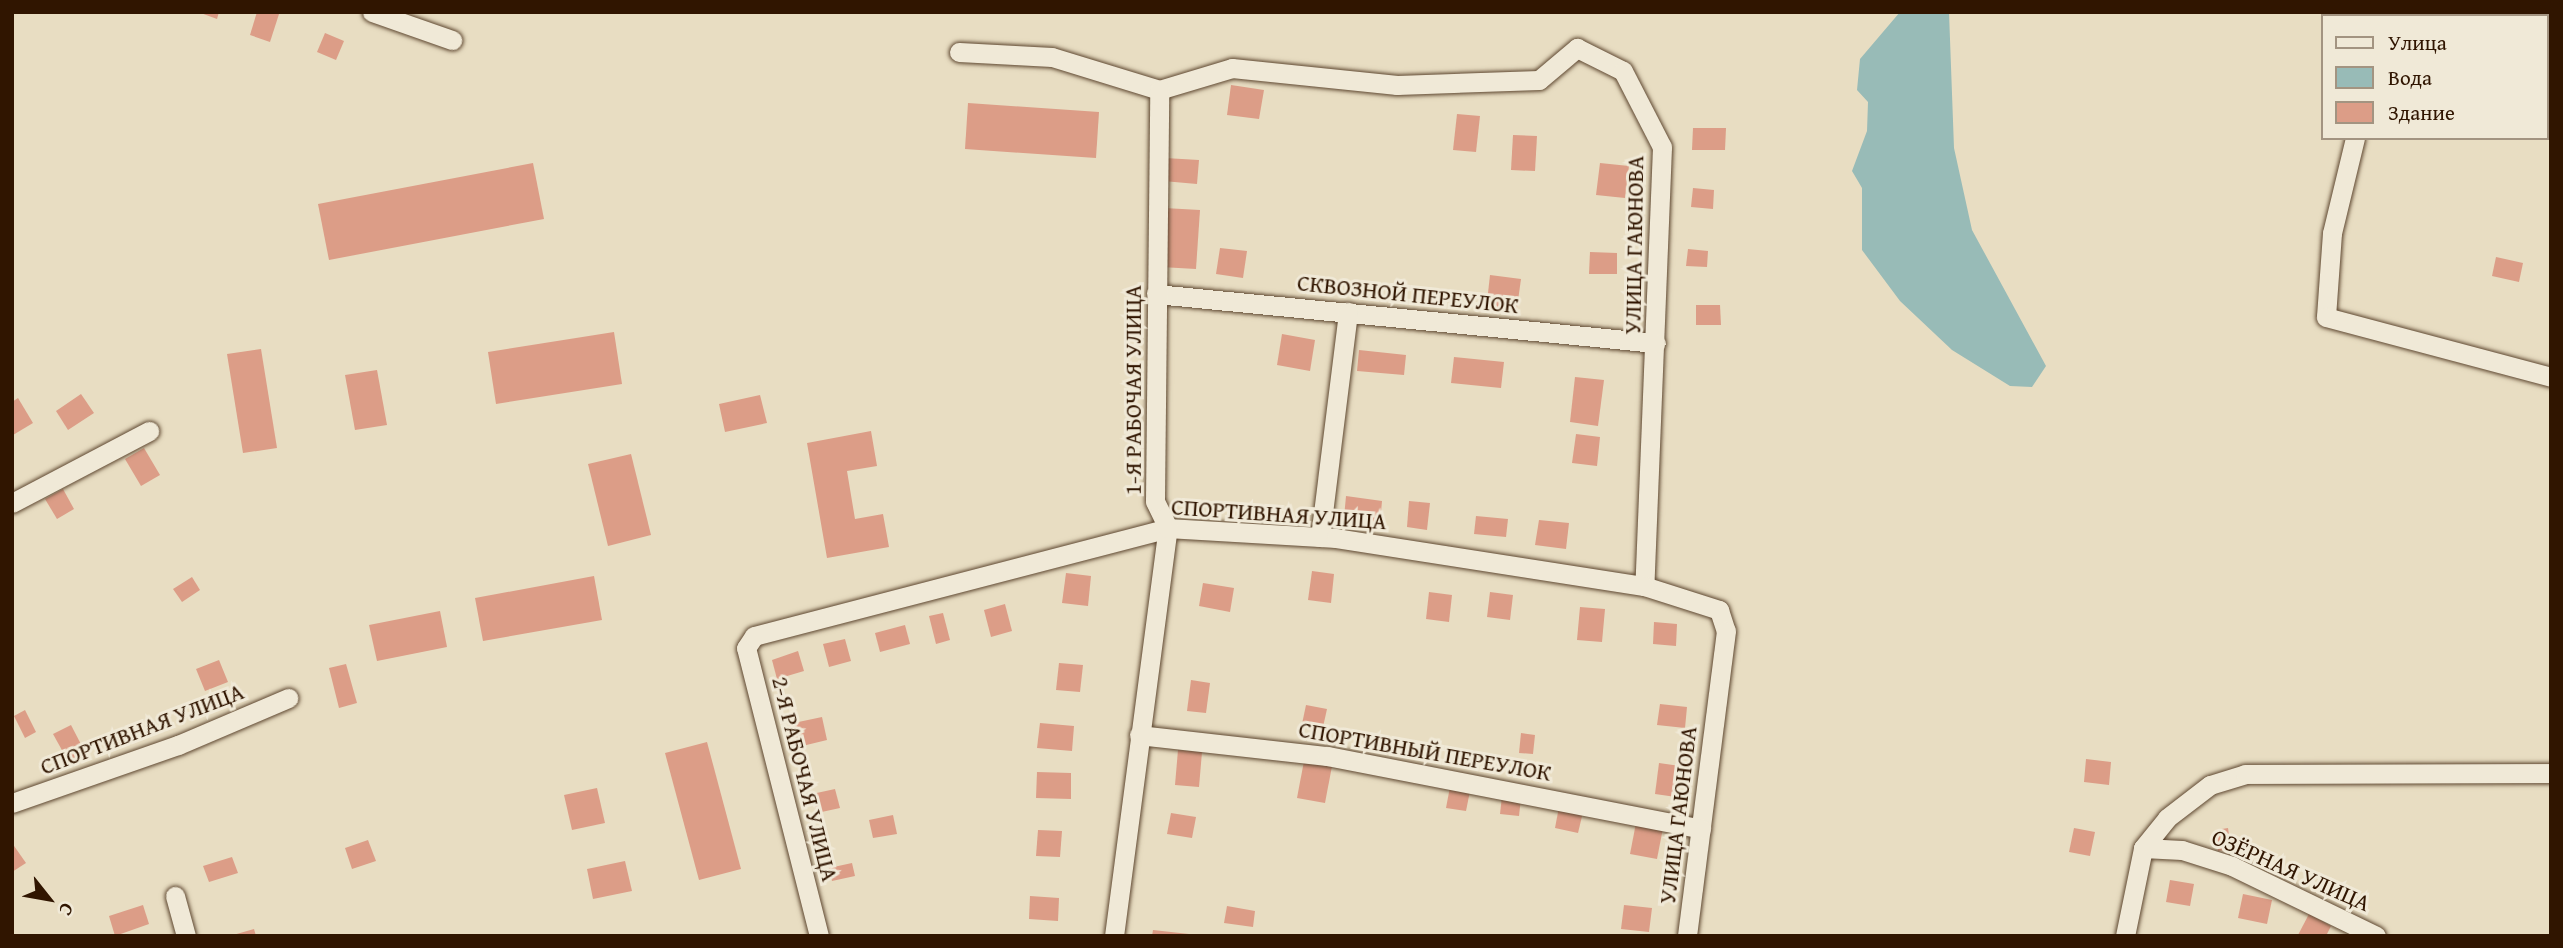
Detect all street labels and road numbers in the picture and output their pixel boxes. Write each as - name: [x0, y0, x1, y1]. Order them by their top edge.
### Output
- street label: УЛИЦА ГАЮНОВА: [1619, 155, 1649, 335]
- street label: СКВОЗНОЙ ПЕРЕУЛОК: [1296, 269, 1520, 319]
- street label: 1-Я РАБОЧАЯ УЛИЦА: [1119, 285, 1147, 495]
- street label: СПОРТИВНАЯ УЛИЦА: [1170, 493, 1388, 535]
- street label: 2-Я РАБОЧАЯ УЛИЦА: [766, 674, 844, 884]
- street label: СПОРТИВНАЯ УЛИЦА: [36, 677, 248, 781]
- street label: СПОРТИВНЫЙ ПЕРЕУЛОК: [1297, 715, 1553, 787]
- street label: УЛИЦА ГАЮНОВА: [1653, 725, 1703, 905]
- street label: ОЗЁРНАЯ УЛИЦА: [2207, 823, 2375, 917]

